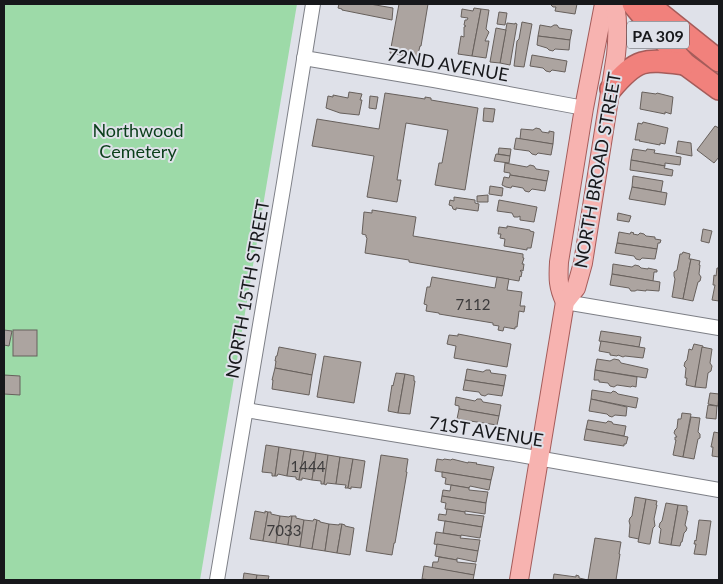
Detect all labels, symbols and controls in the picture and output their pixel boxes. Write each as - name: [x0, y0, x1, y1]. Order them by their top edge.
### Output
- road number: PA 309: [627, 22, 689, 48]
- street label: 72ND AVENUE: [385, 42, 511, 86]
- street label: NORTH BROAD STREET: [569, 70, 625, 270]
- park label: Northwood Cemetery: [92, 119, 184, 162]
- street label: NORTH 15TH STREET: [220, 198, 274, 380]
- house number: 7112: [456, 295, 490, 313]
- street label: 71ST AVENUE: [427, 411, 545, 451]
- house number: 1444: [291, 457, 326, 475]
- house number: 7033: [267, 521, 301, 539]

